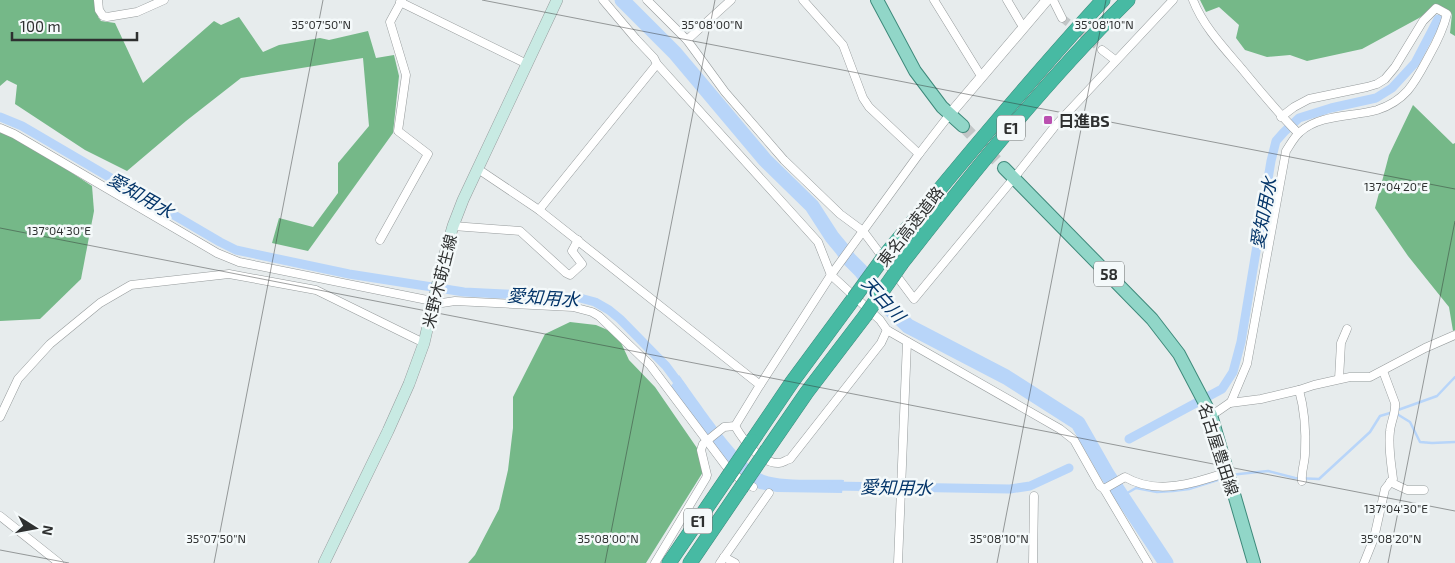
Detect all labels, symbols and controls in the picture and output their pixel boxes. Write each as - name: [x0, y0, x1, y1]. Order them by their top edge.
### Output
- scale bar: [12, 10, 138, 42]
- text: 100 m: [20, 17, 61, 35]
- text: 35°07'50"N: [291, 17, 351, 31]
- text: 35°08'00"N: [681, 17, 743, 31]
- text: 35°08'10"N: [1074, 17, 1134, 31]
- place label: 日進BS: [1058, 111, 1110, 130]
- marker: 日進BS: [1042, 114, 1054, 126]
- road number: E1: [997, 116, 1025, 140]
- water label: 愛知用水: [104, 167, 179, 224]
- water label: 愛知用水: [1245, 174, 1281, 250]
- text: 137°04'20"E: [1364, 179, 1428, 193]
- street label: 東名高速道路: [873, 182, 947, 270]
- text: 137°04'30"E: [27, 223, 91, 237]
- street label: 米野木莇生線: [418, 232, 460, 330]
- road number: 58: [1094, 262, 1124, 286]
- water label: 天白川: [858, 272, 912, 328]
- water label: 愛知用水: [506, 284, 582, 311]
- street label: 名古屋豊田線: [1195, 400, 1243, 498]
- water label: 愛知用水: [860, 475, 934, 499]
- text: 137°04'30"E: [1364, 501, 1428, 515]
- north arrow: [10, 503, 60, 553]
- road number: E1: [684, 508, 712, 534]
- text: N: [39, 524, 58, 537]
- text: 35°07'50"N: [186, 531, 246, 545]
- text: 35°08'00"N: [577, 531, 639, 545]
- text: 35°08'10"N: [969, 531, 1029, 545]
- text: 35°08'20"N: [1360, 531, 1422, 545]

